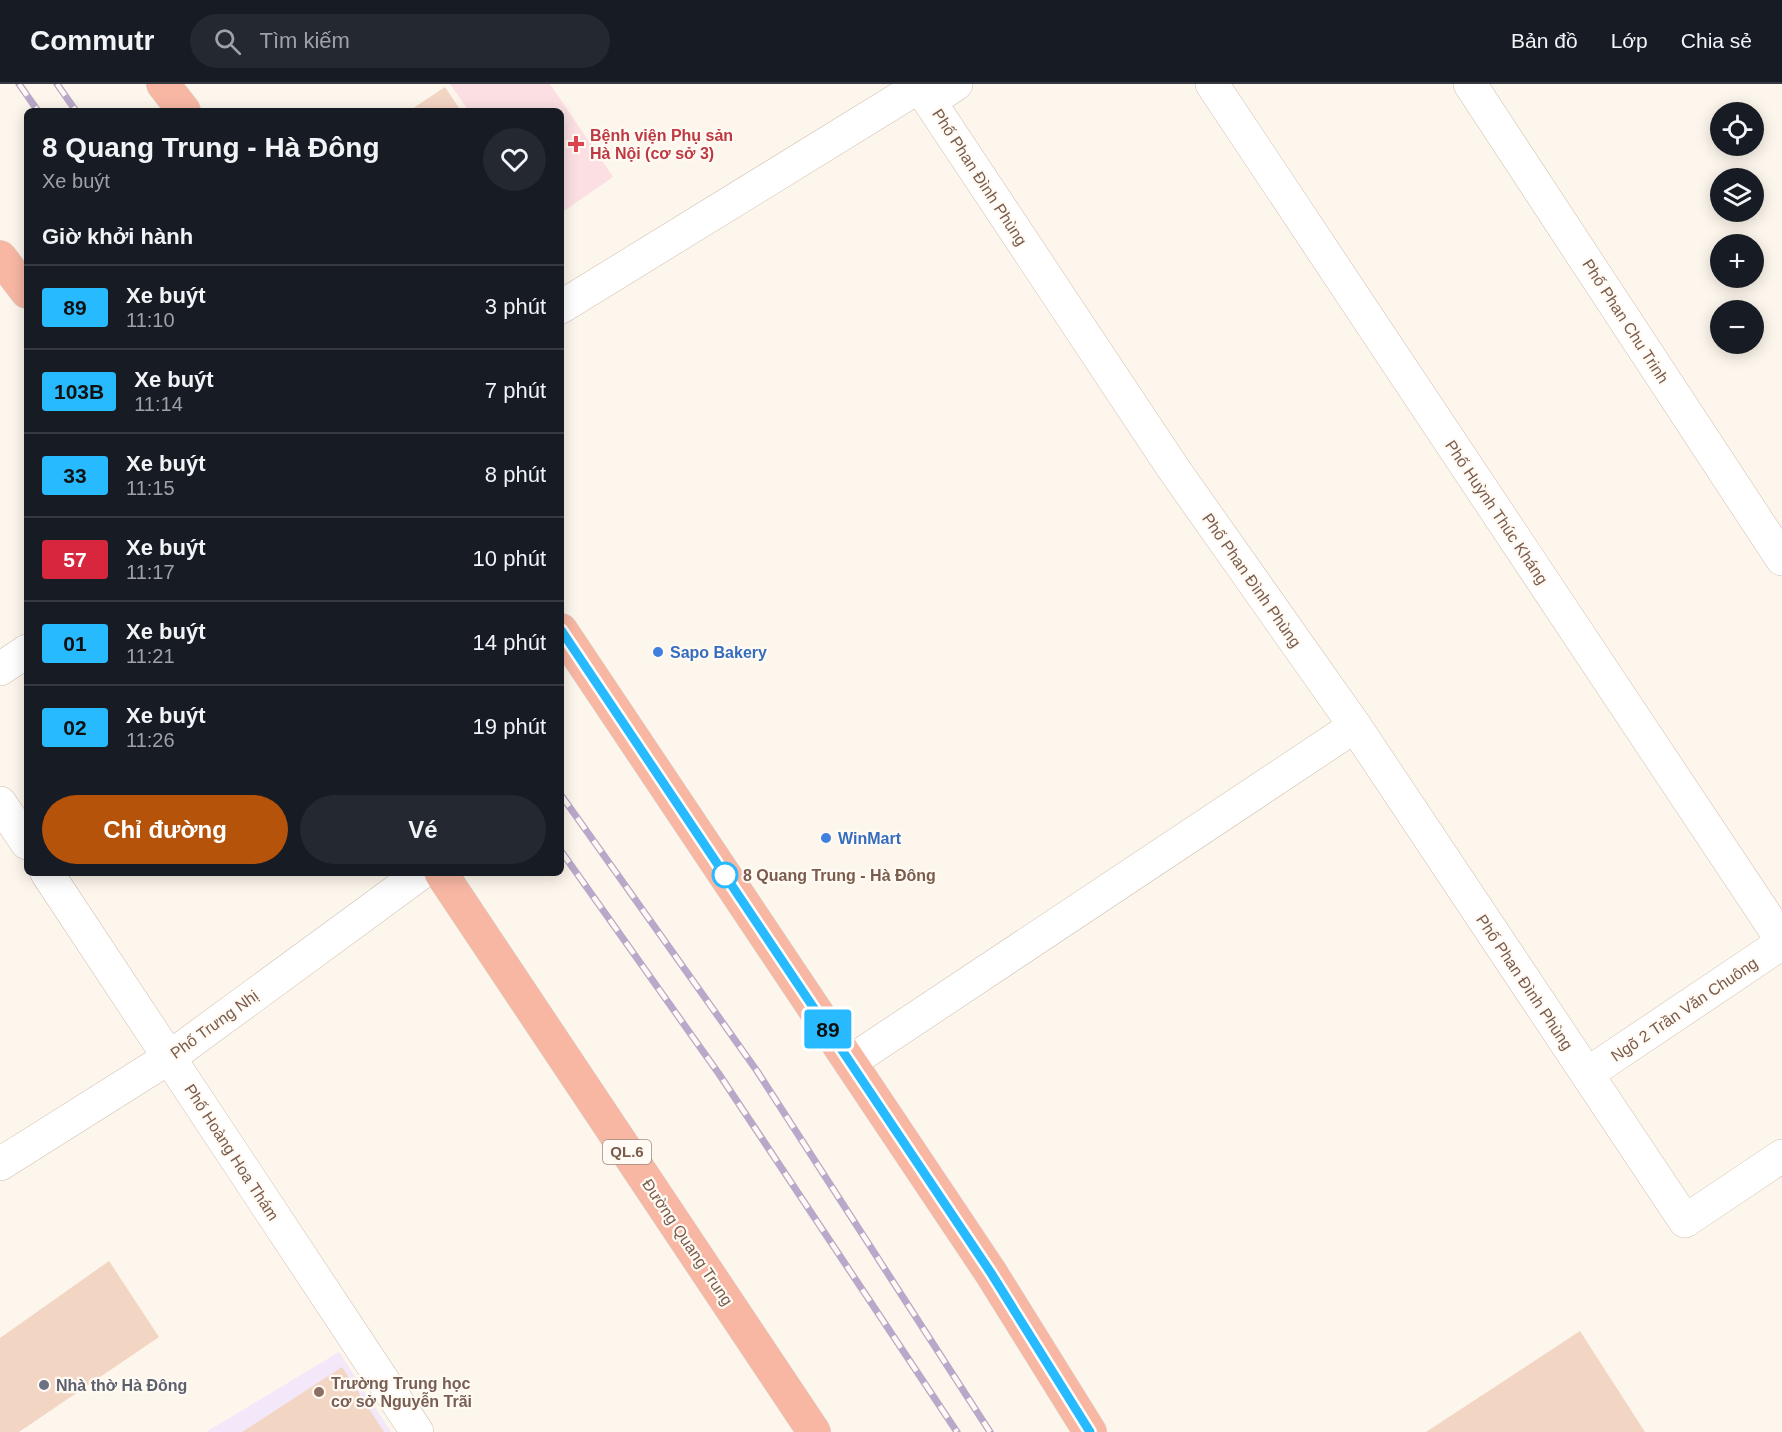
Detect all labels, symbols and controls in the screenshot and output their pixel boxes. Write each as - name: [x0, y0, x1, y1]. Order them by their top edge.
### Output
- search box: [190, 14, 610, 68]
- text: Commutr: [30, 25, 154, 56]
- icon: search: [211, 25, 244, 58]
- text: Tìm kiếm: [259, 28, 350, 53]
- text: Bản đồ: [1511, 29, 1578, 52]
- text: Lớp: [1611, 29, 1648, 52]
- text: Chia sẻ: [1681, 29, 1752, 52]
- map controls: [1710, 102, 1764, 354]
- button: locate: [1710, 102, 1764, 156]
- street label: Phố Phan Đình Phùng: [929, 106, 1030, 249]
- place label: Bệnh viện Phụ sản Hà Nội (cơ sở 3): [590, 127, 733, 162]
- button: heart: [483, 128, 546, 191]
- text: 8 Quang Trung - Hà Đông: [42, 132, 380, 163]
- marker: Bệnh viện Phụ sản Hà Nội (cơ sở 3): [567, 135, 585, 153]
- button: layers: [1710, 168, 1764, 222]
- text: Xe buýt: [42, 170, 110, 192]
- text: Giờ khởi hành: [42, 224, 193, 249]
- button: +: [1710, 234, 1764, 288]
- street label: Phố Phan Chu Trinh: [1579, 256, 1672, 386]
- text: Xe buýt: [126, 283, 205, 308]
- text: 3 phút: [485, 294, 546, 319]
- text: 89: [63, 296, 87, 319]
- button: −: [1710, 300, 1764, 354]
- text: 11:10: [126, 309, 175, 331]
- text: Xe buýt: [134, 367, 214, 392]
- text: 7 phút: [485, 378, 546, 403]
- text: 103B: [54, 380, 104, 403]
- text: 11:14: [134, 393, 183, 415]
- street label: Phố Huỳnh Thúc Kháng: [1442, 437, 1551, 587]
- text: Xe buýt: [126, 451, 205, 476]
- text: 8 phút: [485, 462, 546, 487]
- text: 33: [63, 464, 87, 487]
- text: 11:15: [126, 477, 175, 499]
- street label: Phố Phan Đình Phùng: [1199, 510, 1304, 650]
- text: Xe buýt: [126, 535, 205, 560]
- text: 10 phút: [473, 546, 546, 571]
- text: 57: [63, 548, 87, 571]
- text: 11:17: [126, 561, 175, 583]
- text: Xe buýt: [126, 619, 205, 644]
- text: 14 phút: [473, 630, 546, 655]
- text: 01: [63, 632, 87, 655]
- place label: Sapo Bakery: [670, 644, 767, 661]
- text: 11:21: [126, 645, 175, 667]
- marker: Sapo Bakery: [651, 645, 665, 659]
- text: Xe buýt: [126, 703, 205, 728]
- text: 19 phút: [473, 714, 546, 739]
- text: 02: [63, 716, 87, 739]
- text: 11:26: [126, 729, 175, 751]
- button: Chỉ đường: [42, 795, 288, 864]
- button: Vé: [300, 795, 546, 864]
- place label: WinMart: [838, 830, 902, 847]
- marker: WinMart: [819, 831, 833, 845]
- marker: 8 Quang Trung - Hà Đông: [712, 862, 738, 888]
- place label: 8 Quang Trung - Hà Đông: [743, 867, 936, 884]
- street label: Phố Phan Đình Phùng: [1473, 912, 1576, 1053]
- street label: Ngõ 2 Trần Văn Chuông: [1608, 954, 1761, 1065]
- street label: Phố Trưng Nhị: [167, 987, 261, 1062]
- line badge: 89: [801, 1010, 855, 1048]
- text: 89: [816, 1018, 840, 1041]
- street label: Phố Hoàng Hoa Thám: [181, 1081, 282, 1224]
- road number: QL.6: [603, 1140, 651, 1164]
- street label: Đường Quang Trung: [639, 1176, 736, 1309]
- place label: Trường Trung học cơ sở Nguyễn Trãi: [331, 1375, 472, 1410]
- place label: Nhà thờ Hà Đông: [56, 1377, 187, 1394]
- marker: Nhà thờ Hà Đông: [37, 1378, 51, 1392]
- marker: Trường Trung học cơ sở Nguyễn Trãi: [312, 1385, 326, 1399]

